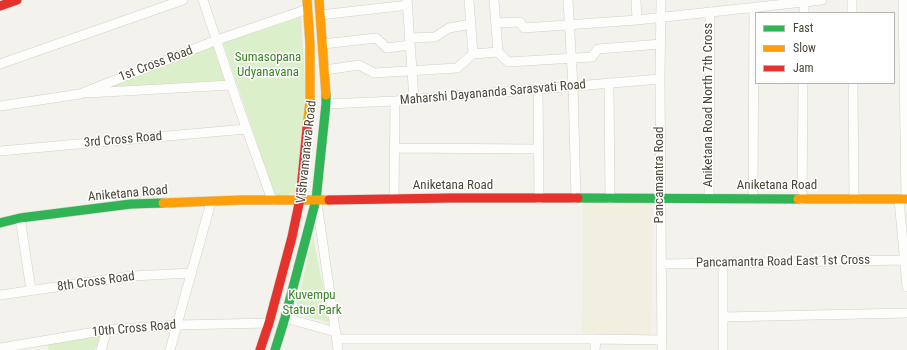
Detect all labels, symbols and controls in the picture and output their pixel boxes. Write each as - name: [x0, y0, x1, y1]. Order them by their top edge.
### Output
- legend: [755, 12, 895, 84]
- text: Fast: [793, 21, 813, 35]
- street label: Aniketana Road North 7th Cross: [701, 23, 717, 187]
- text: Slow: [793, 41, 816, 55]
- street label: 1st Cross Road: [117, 43, 195, 85]
- park label: Sumasopana Udyanavana: [235, 50, 301, 81]
- text: Jam: [793, 61, 814, 75]
- street label: Maharshi Dayananda Sarasvati Road: [399, 77, 587, 109]
- street label: Vishvamanava Road: [294, 100, 320, 204]
- street label: Pancamantra Road: [652, 126, 668, 224]
- street label: 3rd Cross Road: [83, 129, 163, 151]
- street label: Aniketana Road: [413, 178, 493, 194]
- street label: Aniketana Road: [737, 178, 817, 194]
- street label: Aniketana Road: [87, 183, 169, 205]
- street label: Pancamantra Road East 1st Cross: [696, 253, 870, 271]
- street label: 8th Cross Road: [56, 269, 136, 295]
- park label: Kuvempu Statue Park: [282, 288, 342, 319]
- street label: 10th Cross Road: [91, 318, 177, 340]

